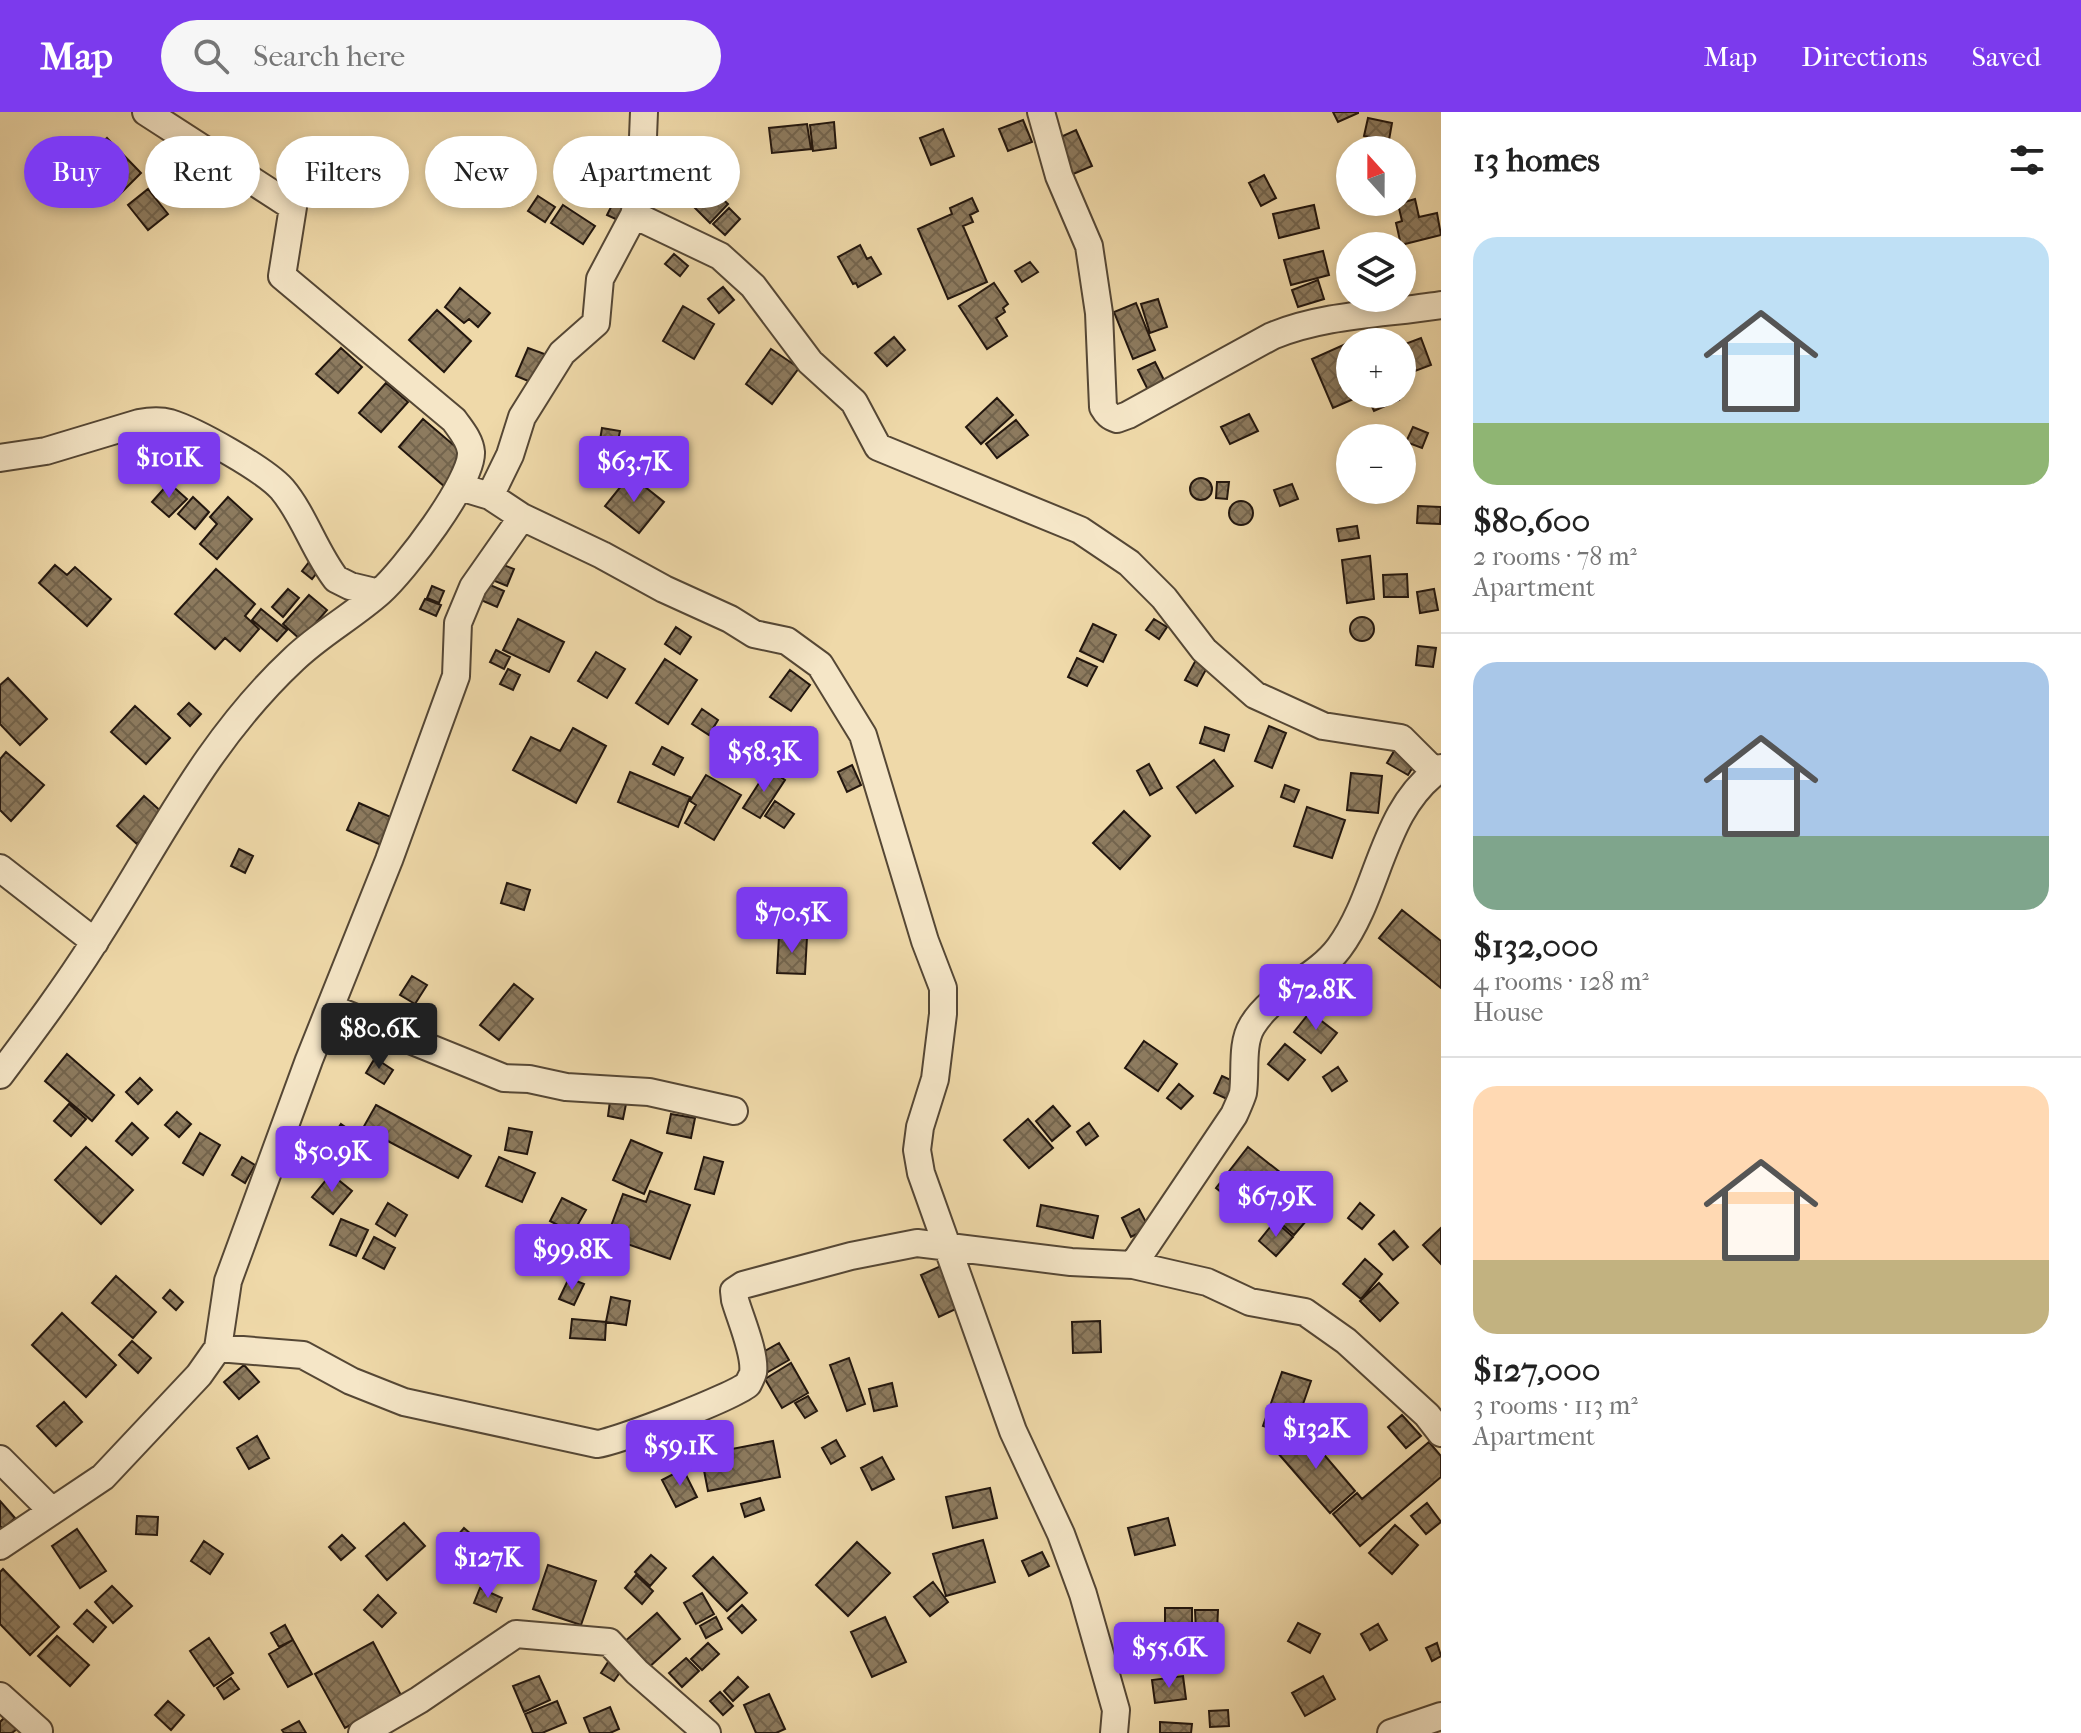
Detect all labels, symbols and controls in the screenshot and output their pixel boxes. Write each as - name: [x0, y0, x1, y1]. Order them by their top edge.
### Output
- search box: [161, 20, 721, 92]
- text: Map: [40, 34, 113, 79]
- icon: search: [189, 34, 233, 78]
- text: Search here: [253, 39, 405, 74]
- text: Map: [1704, 40, 1757, 73]
- text: Directions: [1801, 40, 1928, 73]
- text: Saved: [1972, 40, 2041, 73]
- chip: Buy: [24, 136, 129, 208]
- chip: Rent: [145, 136, 260, 208]
- chip: Filters: [276, 136, 409, 208]
- chip: New: [425, 136, 537, 208]
- chip: Apartment: [553, 136, 740, 208]
- north arrow: [1336, 136, 1416, 216]
- map controls: [1336, 136, 1416, 504]
- icon: filters: [2005, 138, 2049, 182]
- text: 13 homes: [1473, 140, 1600, 180]
- button: layers: [1336, 232, 1416, 312]
- icon: home: [1689, 289, 1833, 433]
- button: +: [1336, 328, 1416, 408]
- button: −: [1336, 424, 1416, 504]
- pin: $101K: [113, 432, 225, 500]
- pin: $63.7K: [569, 436, 699, 504]
- text: $101K: [136, 442, 202, 473]
- text: $63.7K: [597, 446, 671, 477]
- text: $80,600: [1473, 501, 1590, 541]
- text: 2 rooms · 78 m²: [1473, 541, 1637, 572]
- text: Apartment: [1473, 572, 1595, 603]
- icon: home: [1689, 714, 1833, 858]
- pin: $58.3K: [699, 726, 829, 794]
- text: $58.3K: [727, 736, 801, 767]
- pin: $70.5K: [727, 887, 857, 955]
- text: $70.5K: [754, 897, 830, 928]
- text: $132,000: [1473, 926, 1599, 966]
- pin: $72.8K: [1251, 964, 1381, 1032]
- text: 4 rooms · 128 m²: [1473, 966, 1649, 997]
- text: $72.8K: [1277, 974, 1355, 1005]
- text: House: [1473, 997, 1543, 1028]
- pin: $80.6K: [314, 1003, 444, 1071]
- text: $80.6K: [339, 1013, 419, 1044]
- pin: $50.9K: [267, 1126, 397, 1194]
- text: $50.9K: [294, 1136, 370, 1167]
- icon: home: [1689, 1138, 1833, 1282]
- pin: $67.9K: [1211, 1171, 1341, 1239]
- text: $67.9K: [1237, 1181, 1315, 1212]
- pin: $99.8K: [507, 1224, 637, 1292]
- text: $99.8K: [533, 1234, 611, 1265]
- text: $127,000: [1473, 1350, 1600, 1390]
- text: 3 rooms · 113 m²: [1473, 1390, 1638, 1421]
- pin: $132K: [1260, 1403, 1372, 1471]
- text: $132K: [1283, 1413, 1349, 1444]
- pin: $59.1K: [615, 1420, 745, 1488]
- text: Apartment: [1473, 1421, 1595, 1452]
- text: $59.1K: [644, 1430, 716, 1461]
- pin: $127K: [432, 1532, 544, 1600]
- text: $127K: [454, 1542, 522, 1573]
- pin: $55.6K: [1104, 1622, 1234, 1690]
- text: $55.6K: [1132, 1632, 1206, 1663]

